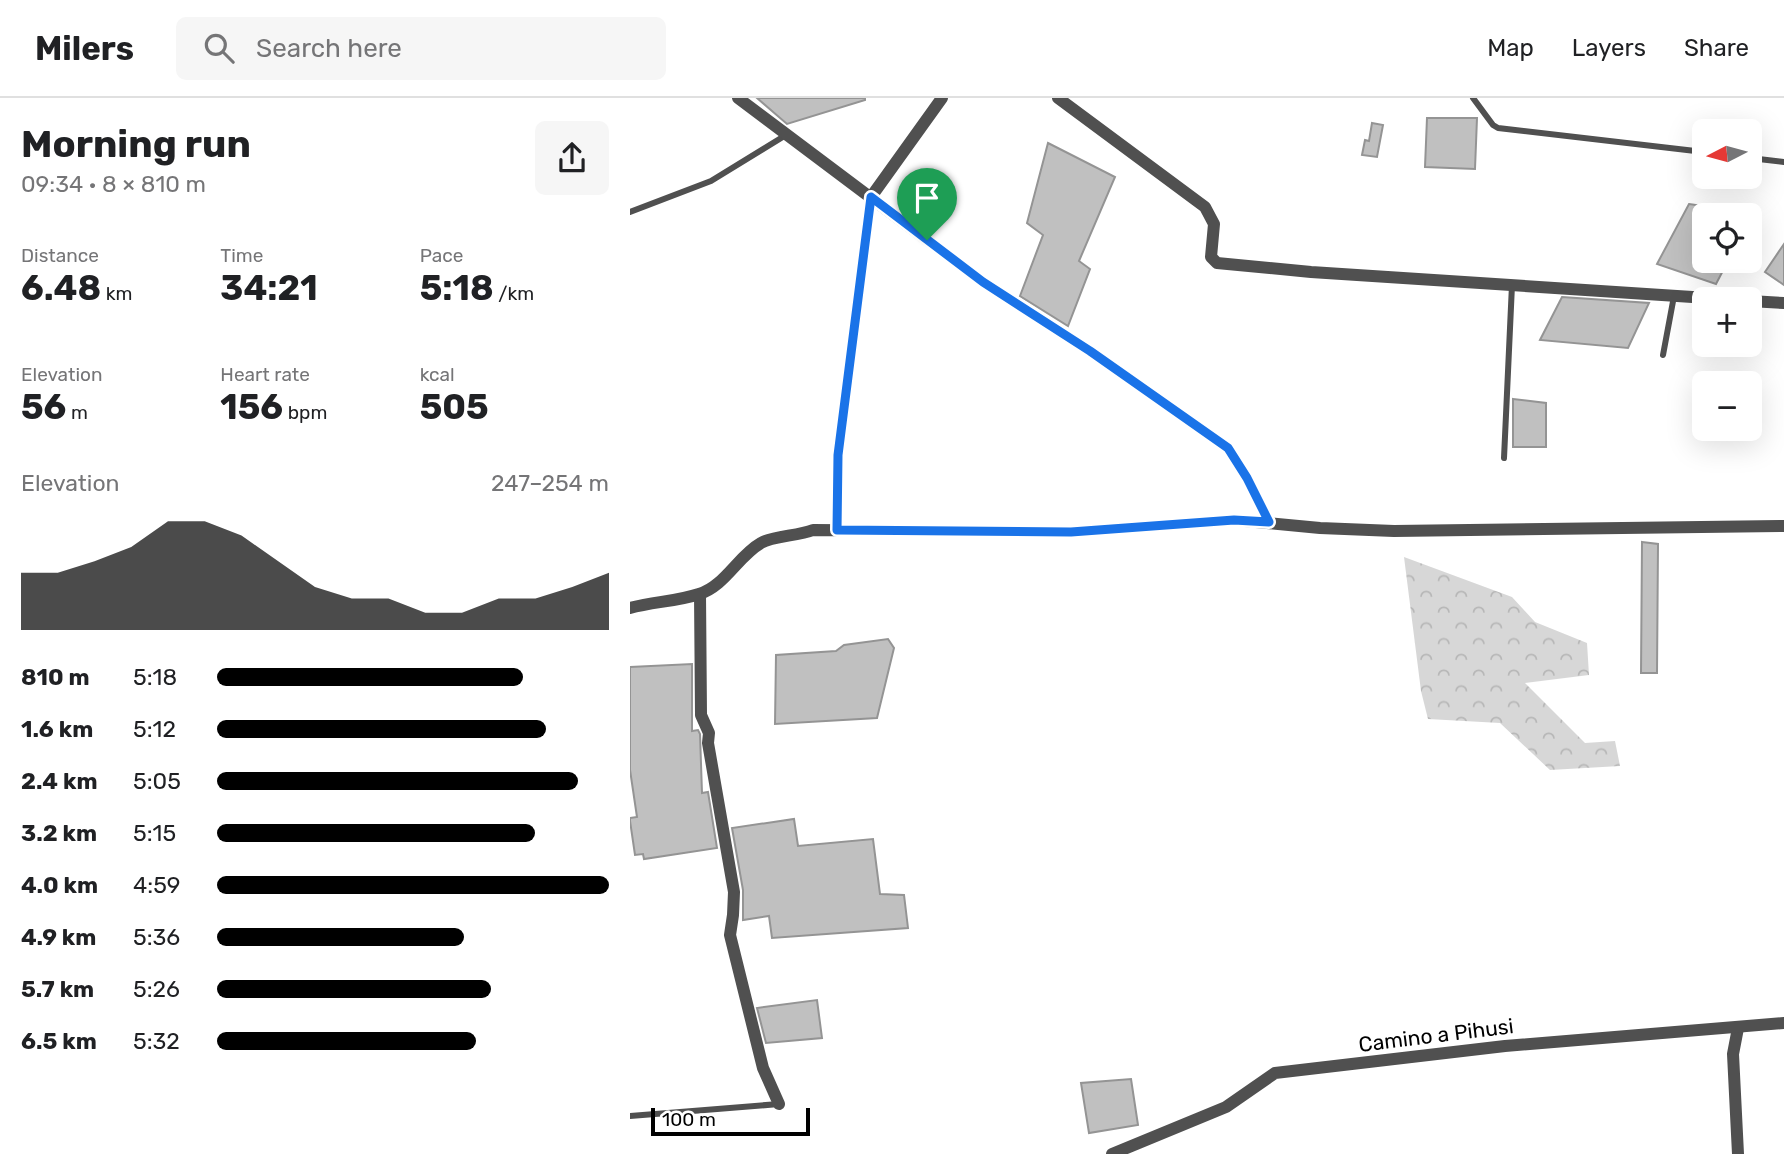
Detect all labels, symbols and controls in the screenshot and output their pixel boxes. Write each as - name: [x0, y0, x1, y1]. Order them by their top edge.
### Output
- search box: [176, 17, 666, 80]
- text: Milers: [35, 29, 134, 68]
- icon: search: [200, 29, 238, 67]
- text: Search here: [256, 33, 402, 64]
- text: Map: [1487, 34, 1534, 62]
- text: Layers: [1572, 34, 1646, 62]
- text: Share: [1684, 34, 1749, 62]
- north arrow: [1692, 119, 1762, 189]
- map controls: [1692, 119, 1762, 441]
- text: Morning run: [21, 121, 251, 167]
- button: share: [535, 121, 609, 195]
- pin: [897, 168, 957, 240]
- text: 09:34 · 8 × 810 m: [21, 170, 206, 198]
- icon: arrive: [908, 179, 946, 217]
- button: locate: [1692, 203, 1762, 273]
- text: Distance: [21, 244, 99, 267]
- text: Time: [220, 244, 263, 267]
- text: Pace: [420, 244, 463, 267]
- text: 6.48: [21, 267, 101, 309]
- text: 34:21: [220, 267, 318, 309]
- text: 5:18: [420, 267, 494, 309]
- text: km: [101, 282, 132, 305]
- text: /km: [494, 282, 534, 305]
- button: +: [1692, 287, 1762, 357]
- text: Elevation: [21, 363, 102, 386]
- text: Heart rate: [220, 363, 310, 386]
- text: kcal: [420, 363, 455, 386]
- button: −: [1692, 371, 1762, 441]
- text: 56: [21, 386, 66, 428]
- text: 156: [220, 386, 283, 428]
- text: 505: [420, 386, 489, 428]
- text: m: [66, 401, 88, 424]
- text: bpm: [283, 401, 327, 424]
- text: Elevation: [21, 469, 120, 497]
- text: 247–254 m: [491, 469, 609, 497]
- text: 810 m: [21, 663, 90, 691]
- text: 5:18: [133, 663, 177, 691]
- text: 1.6 km: [21, 715, 93, 743]
- text: 5:12: [133, 715, 176, 743]
- text: 2.4 km: [21, 767, 97, 795]
- text: 5:05: [133, 767, 181, 795]
- text: 3.2 km: [21, 819, 97, 847]
- text: 5:15: [133, 819, 176, 847]
- text: 4.0 km: [21, 871, 98, 899]
- text: 4:59: [133, 871, 180, 899]
- text: 4.9 km: [21, 923, 96, 951]
- text: 5:36: [133, 923, 180, 951]
- text: 5.7 km: [21, 975, 94, 1003]
- text: 5:26: [133, 975, 180, 1003]
- street label: Camino a Pihusi: [1357, 1013, 1515, 1057]
- text: 6.5 km: [21, 1027, 97, 1055]
- text: 5:32: [133, 1027, 180, 1055]
- scale bar: [651, 1105, 810, 1137]
- text: 100 m: [662, 1108, 716, 1131]

